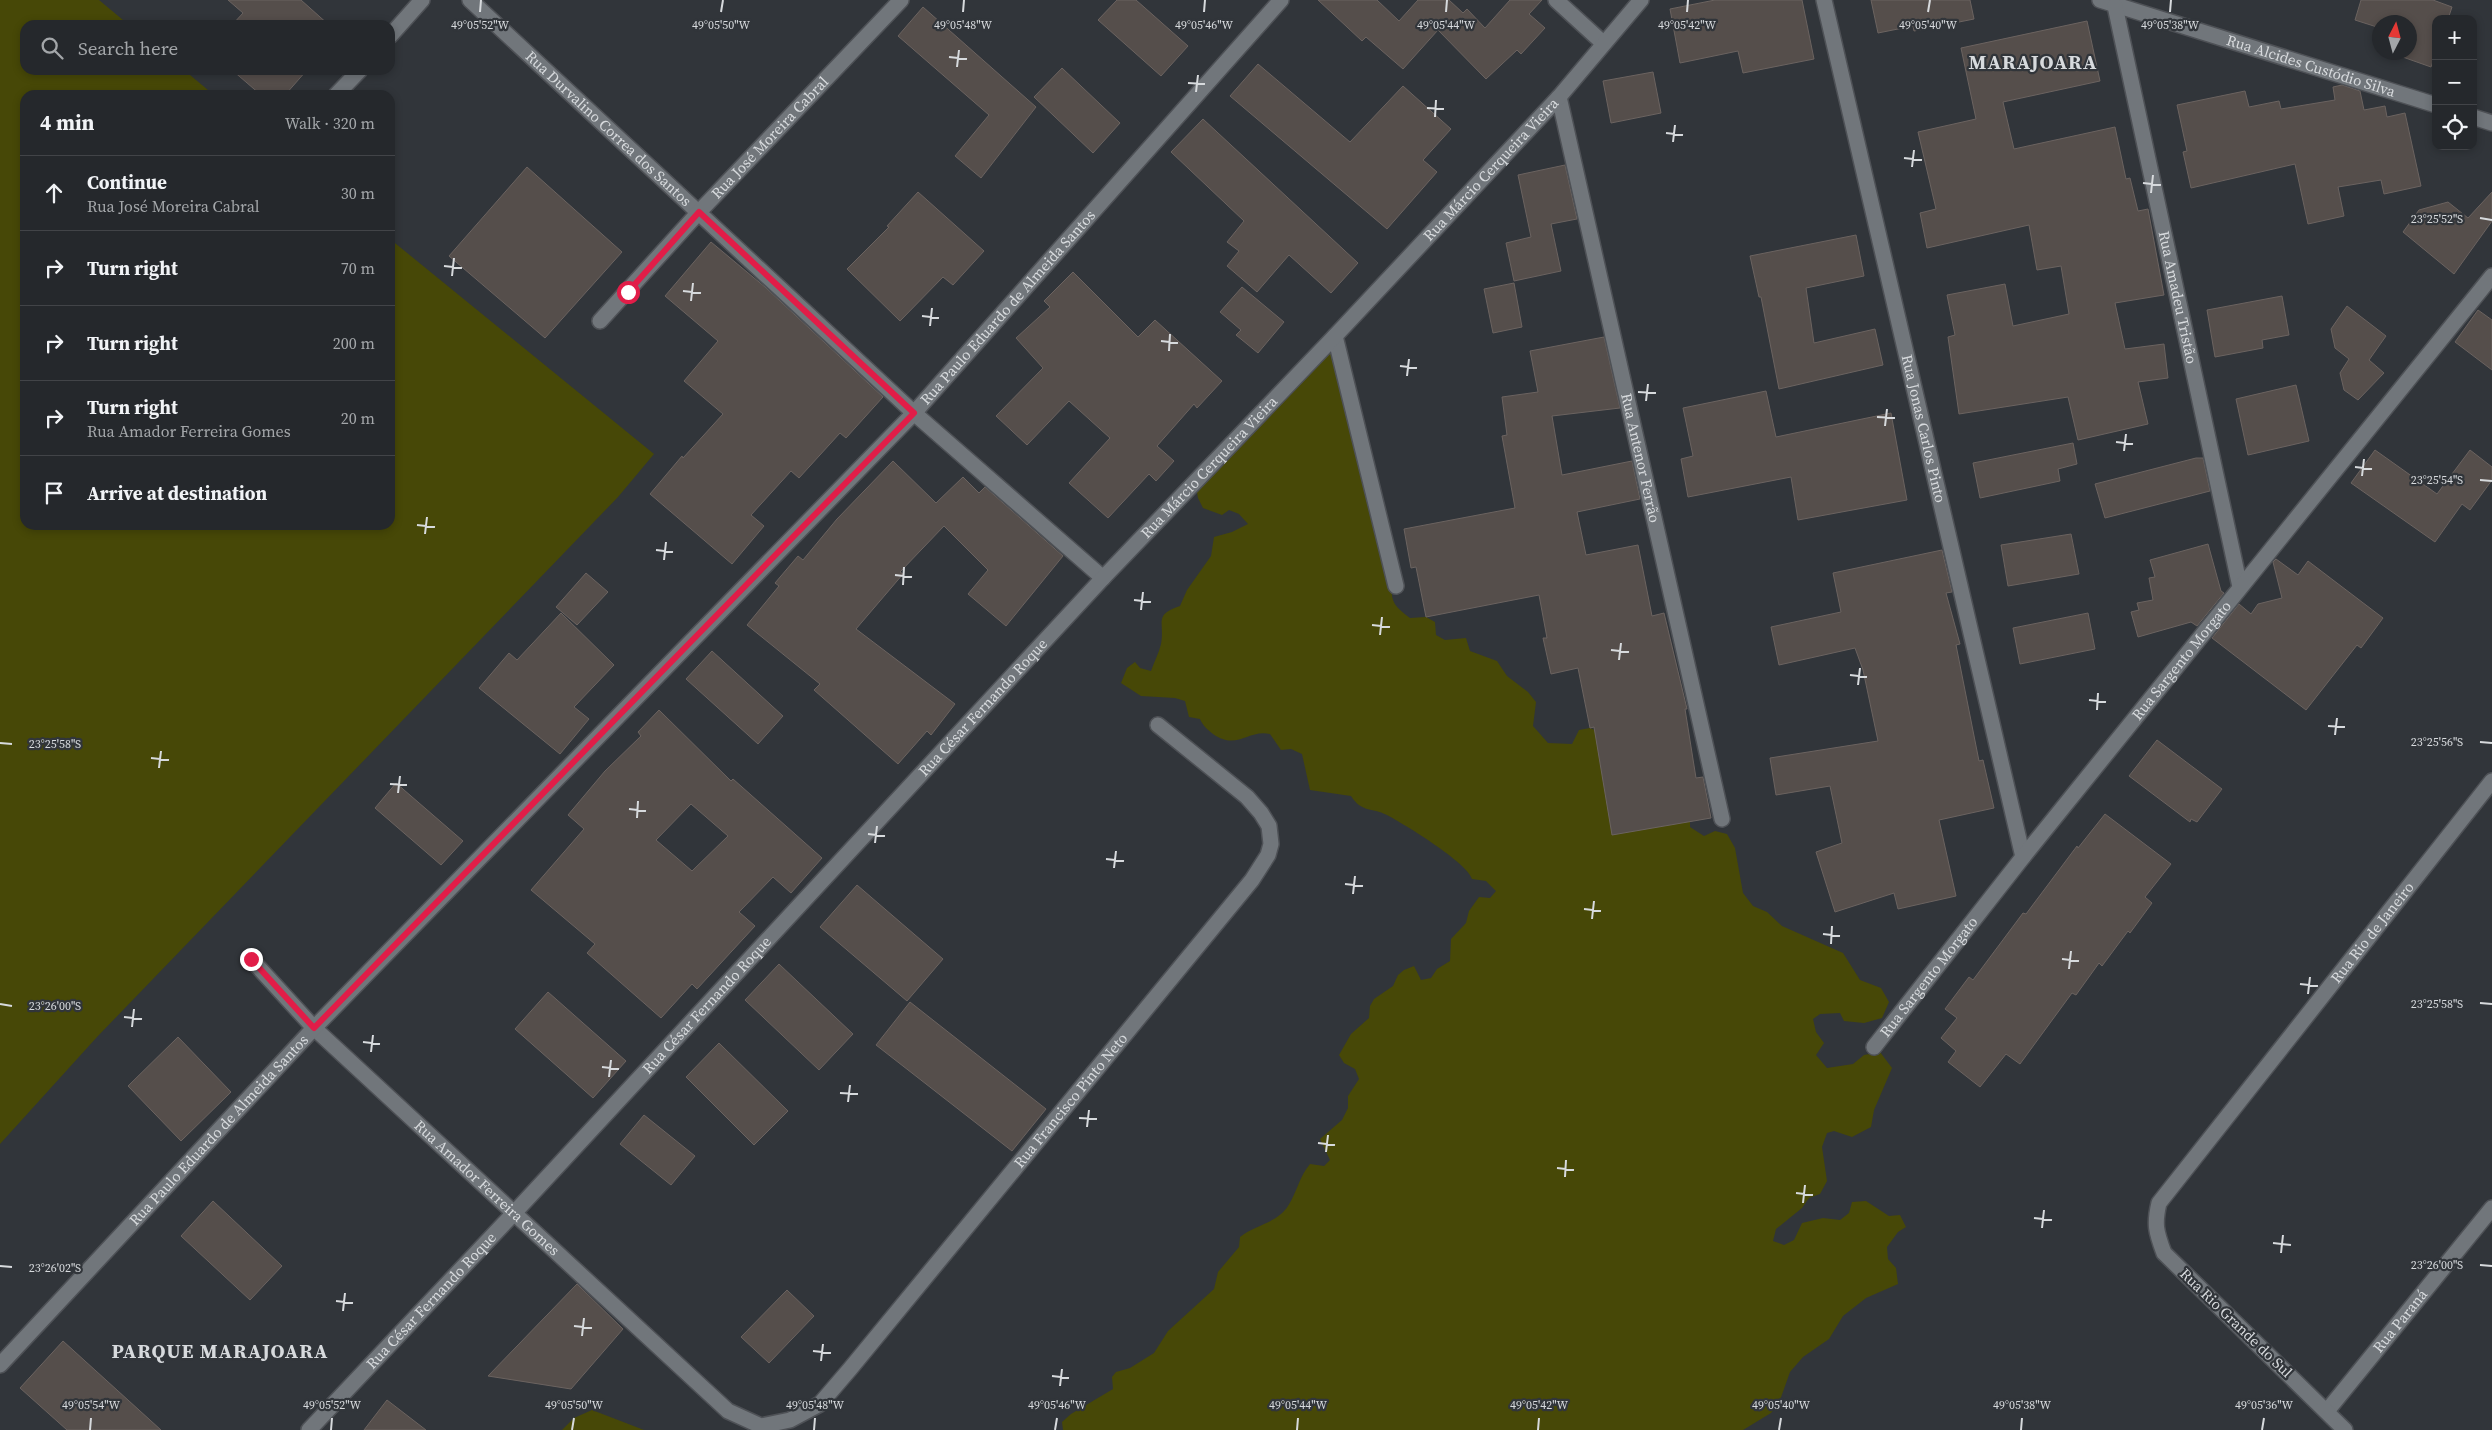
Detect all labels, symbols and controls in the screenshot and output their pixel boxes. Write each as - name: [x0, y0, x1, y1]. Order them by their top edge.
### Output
- north arrow: [2372, 15, 2417, 60]
- map controls: [2432, 15, 2477, 150]
- button: +: [2432, 15, 2477, 60]
- text: 49°05'52"W: [451, 17, 509, 33]
- text: 49°05'50"W: [692, 17, 750, 33]
- text: 49°05'48"W: [934, 17, 992, 33]
- text: 49°05'46"W: [1175, 17, 1233, 33]
- text: 49°05'44"W: [1417, 17, 1475, 33]
- text: 49°05'42"W: [1658, 17, 1716, 33]
- text: 49°05'40"W: [1899, 17, 1957, 33]
- text: 49°05'38"W: [2141, 17, 2199, 33]
- search box: [20, 20, 395, 75]
- street label: Rua Alcides Custódio Silva: [2224, 29, 2399, 102]
- icon: search: [38, 34, 66, 62]
- text: Search here: [78, 35, 178, 61]
- street label: Rua Durvalino Correa dos Santos: [521, 46, 696, 211]
- district label: MARAJOARA: [1969, 48, 2097, 76]
- button: −: [2432, 60, 2477, 105]
- street label: Rua José Moreira Cabral: [706, 71, 833, 203]
- street label: Rua Márcio Cerqueira Vieira: [1418, 93, 1563, 246]
- button: locate: [2432, 105, 2477, 150]
- text: 4 min: [40, 108, 95, 137]
- text: Walk · 320 m: [285, 112, 375, 134]
- text: Continue: [87, 169, 167, 195]
- icon: ahead: [40, 179, 68, 207]
- text: 30 m: [341, 182, 375, 204]
- text: Rua José Moreira Cabral: [87, 195, 260, 217]
- street label: Rua Paulo Eduardo de Almeida Santos: [915, 205, 1100, 409]
- text: 23°25'52"S: [2411, 211, 2463, 227]
- street label: Rua Amadeu Tristão: [2154, 229, 2203, 366]
- icon: right: [40, 254, 68, 282]
- text: Turn right: [87, 255, 178, 281]
- text: 70 m: [341, 257, 375, 279]
- route start: [617, 281, 640, 304]
- icon: right: [40, 329, 68, 357]
- text: Turn right: [87, 330, 178, 356]
- text: 200 m: [333, 332, 375, 354]
- street label: Rua Jonas Carlos Pinto: [1897, 352, 1951, 505]
- street label: Rua Márcio Cerqueira Vieira: [1136, 391, 1282, 543]
- street label: Rua Antenor Ferrão: [1616, 391, 1666, 525]
- text: Turn right: [87, 394, 178, 420]
- icon: right: [40, 404, 68, 432]
- text: 20 m: [341, 407, 375, 429]
- text: Rua Amador Ferreira Gomes: [87, 420, 291, 442]
- text: 23°25'54"S: [2411, 472, 2463, 488]
- icon: arrive: [40, 479, 68, 507]
- text: Arrive at destination: [87, 480, 267, 506]
- street label: Rua Sargento Morgato: [2127, 596, 2236, 724]
- street label: Rua César Fernando Roque: [913, 633, 1052, 781]
- text: 23°25'56"S: [2411, 734, 2463, 750]
- text: 23°25'58"S: [29, 736, 81, 752]
- street label: Rua Rio de Janeiro: [2325, 877, 2419, 987]
- street label: Rua Sargento Morgato: [1875, 912, 1982, 1041]
- street label: Rua César Fernando Roque: [637, 931, 776, 1078]
- route end: [240, 948, 263, 971]
- text: 23°25'58"S: [2411, 996, 2463, 1012]
- text: 23°26'00"S: [29, 998, 81, 1014]
- street label: Rua Francisco Pinto Neto: [1009, 1028, 1132, 1172]
- street label: Rua Paulo Eduardo de Almeida Santos: [124, 1030, 313, 1230]
- street label: Rua Amador Ferreira Gomes: [410, 1115, 565, 1260]
- street label: Rua César Fernando Roque: [361, 1227, 501, 1373]
- text: 23°26'00"S: [2411, 1257, 2463, 1273]
- text: 23°26'02"S: [29, 1260, 81, 1276]
- street label: Rua Rio Grande do Sul: [2175, 1263, 2298, 1382]
- street label: Rua Paraná: [2368, 1284, 2432, 1357]
- district label: PARQUE MARAJOARA: [111, 1337, 329, 1365]
- text: 49°05'54"W: [62, 1397, 120, 1413]
- text: 49°05'52"W: [303, 1397, 361, 1413]
- text: 49°05'50"W: [545, 1397, 603, 1413]
- text: 49°05'48"W: [786, 1397, 844, 1413]
- text: 49°05'46"W: [1028, 1397, 1086, 1413]
- text: 49°05'44"W: [1269, 1397, 1327, 1413]
- text: 49°05'42"W: [1510, 1397, 1568, 1413]
- text: 49°05'40"W: [1752, 1397, 1810, 1413]
- text: 49°05'38"W: [1993, 1397, 2051, 1413]
- text: 49°05'36"W: [2235, 1397, 2293, 1413]

